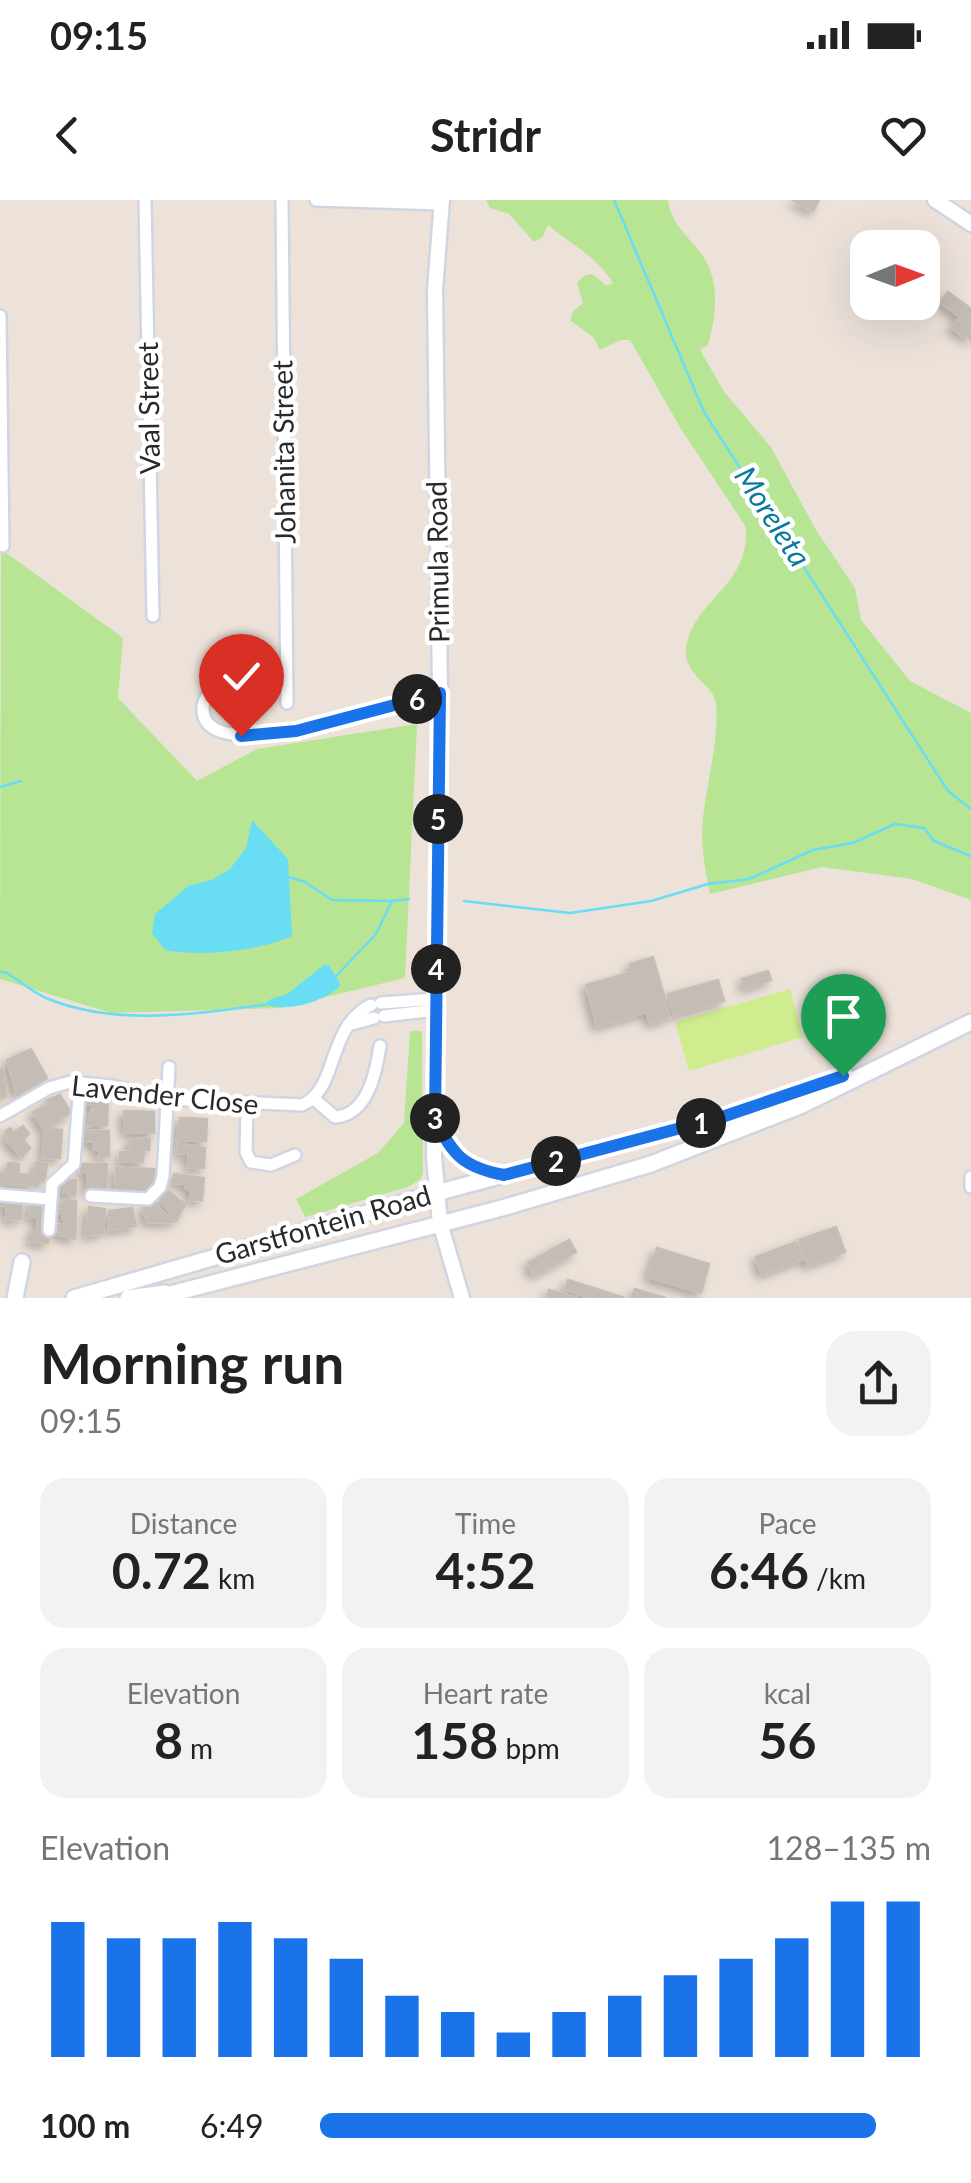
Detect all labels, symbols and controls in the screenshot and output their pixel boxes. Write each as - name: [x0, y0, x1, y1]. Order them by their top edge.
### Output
- text: 09:15: [50, 12, 148, 58]
- icon: back: [40, 108, 95, 163]
- text: Stridr: [430, 108, 541, 162]
- icon: heart: [876, 108, 931, 163]
- north arrow: [850, 230, 940, 320]
- map controls: [850, 230, 940, 320]
- street label: Vaal Street: [130, 342, 166, 474]
- street label: Johanita Street: [264, 360, 302, 544]
- water label: Moreleta: [728, 459, 819, 573]
- street label: Primula Road: [419, 481, 455, 643]
- pin: [199, 634, 284, 737]
- icon: check: [214, 649, 269, 704]
- pin: 6: [392, 674, 442, 724]
- text: 6: [409, 682, 425, 716]
- pin: 5: [413, 794, 463, 844]
- text: 5: [430, 802, 446, 836]
- pin: 4: [411, 944, 461, 994]
- text: 4: [428, 952, 444, 986]
- pin: [801, 974, 886, 1077]
- icon: arrive: [816, 989, 871, 1044]
- street label: Lavender Close: [70, 1067, 260, 1121]
- pin: 3: [410, 1093, 460, 1143]
- pin: 1: [676, 1098, 726, 1148]
- text: 3: [427, 1101, 443, 1135]
- text: 1: [693, 1106, 709, 1140]
- pin: 2: [531, 1136, 581, 1186]
- text: 2: [548, 1144, 564, 1178]
- street label: Garstfontein Road: [211, 1177, 435, 1271]
- text: Morning run: [40, 1330, 344, 1396]
- button: share: [826, 1331, 931, 1436]
- text: 09:15: [40, 1401, 122, 1440]
- text: Distance: [130, 1506, 237, 1540]
- text: Time: [455, 1506, 516, 1540]
- text: Pace: [758, 1506, 817, 1540]
- text: 0.72: [112, 1540, 211, 1600]
- text: 4:52: [436, 1540, 535, 1600]
- text: 6:46: [709, 1540, 809, 1600]
- text: km: [211, 1561, 255, 1595]
- text: /km: [809, 1561, 866, 1595]
- text: Elevation: [127, 1676, 240, 1710]
- text: Heart rate: [423, 1676, 548, 1710]
- text: kcal: [764, 1676, 811, 1710]
- text: 8: [154, 1710, 183, 1770]
- text: 158: [411, 1710, 498, 1770]
- text: 56: [758, 1710, 817, 1770]
- text: m: [183, 1731, 213, 1765]
- text: bpm: [498, 1731, 560, 1765]
- text: Elevation: [40, 1828, 170, 1867]
- text: 128–135 m: [767, 1828, 931, 1867]
- text: 100 m: [40, 2106, 130, 2145]
- text: 6:49: [200, 2106, 264, 2145]

